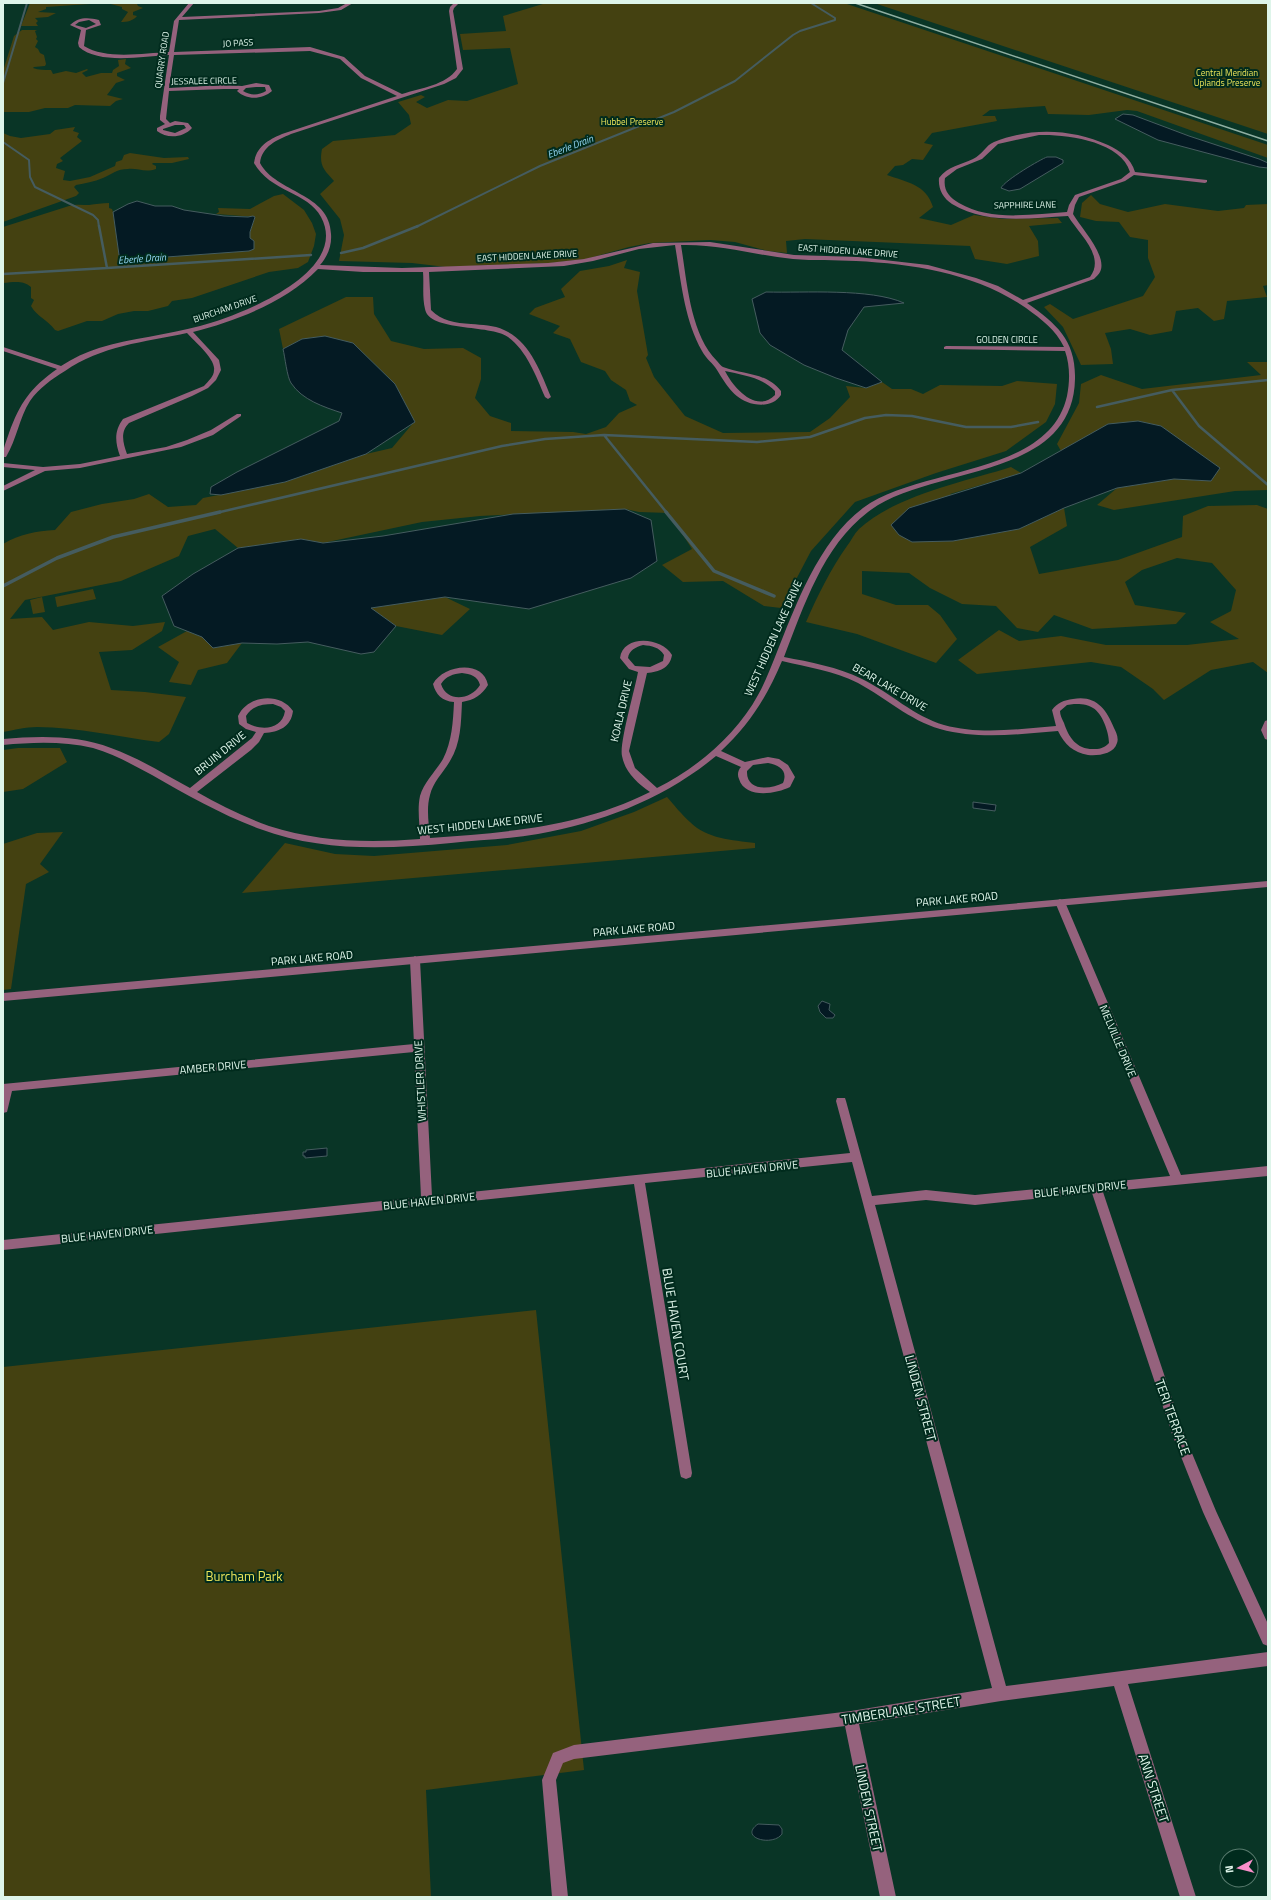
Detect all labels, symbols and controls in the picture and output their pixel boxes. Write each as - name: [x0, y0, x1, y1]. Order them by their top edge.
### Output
- street label: QUARRY ROAD: [151, 30, 172, 89]
- street label: JO PASS: [222, 35, 254, 50]
- park label: Central Meridian Uplands Preserve: [1194, 66, 1261, 89]
- street label: JESSALEE CIRCLE: [171, 73, 237, 88]
- park label: Hubbel Preserve: [601, 115, 664, 128]
- water label: Eberle Drain: [545, 131, 596, 162]
- street label: SAPPHIRE LANE: [994, 197, 1056, 212]
- street label: EAST HIDDEN LAKE DRIVE: [798, 241, 899, 260]
- street label: EAST HIDDEN LAKE DRIVE: [477, 246, 577, 265]
- water label: Eberle Drain: [118, 249, 167, 268]
- street label: BURCHAM DRIVE: [191, 292, 258, 326]
- street label: GOLDEN CIRCLE: [976, 333, 1038, 346]
- street label: WEST HIDDEN LAKE DRIVE: [740, 577, 806, 699]
- street label: BEAR LAKE DRIVE: [850, 659, 930, 715]
- street label: KOALA DRIVE: [606, 678, 636, 744]
- street label: BRUIN DRIVE: [191, 727, 249, 779]
- street label: WEST HIDDEN LAKE DRIVE: [417, 809, 543, 839]
- street label: PARK LAKE ROAD: [915, 887, 999, 911]
- street label: PARK LAKE ROAD: [592, 917, 676, 941]
- street label: PARK LAKE ROAD: [270, 946, 354, 970]
- street label: MELVILLE DRIVE: [1096, 1002, 1140, 1080]
- street label: WHISTLER DRIVE: [410, 1040, 430, 1122]
- street label: AMBER DRIVE: [179, 1056, 247, 1078]
- street label: BLUE HAVEN DRIVE: [705, 1156, 799, 1182]
- street label: BLUE HAVEN DRIVE: [1033, 1176, 1127, 1202]
- street label: BLUE HAVEN DRIVE: [382, 1188, 476, 1214]
- street label: BLUE HAVEN DRIVE: [60, 1221, 154, 1247]
- street label: BLUE HAVEN COURT: [657, 1266, 695, 1382]
- street label: LINDEN STREET: [900, 1353, 942, 1444]
- street label: TERI TERRACE: [1150, 1376, 1196, 1458]
- park label: Burcham Park: [205, 1566, 283, 1586]
- street label: TIMBERLANE STREET: [840, 1691, 962, 1729]
- street label: ANN STREET: [1133, 1751, 1175, 1825]
- street label: LINDEN STREET: [850, 1763, 888, 1854]
- north arrow: [1219, 1848, 1259, 1888]
- text: N: [1221, 1864, 1237, 1874]

